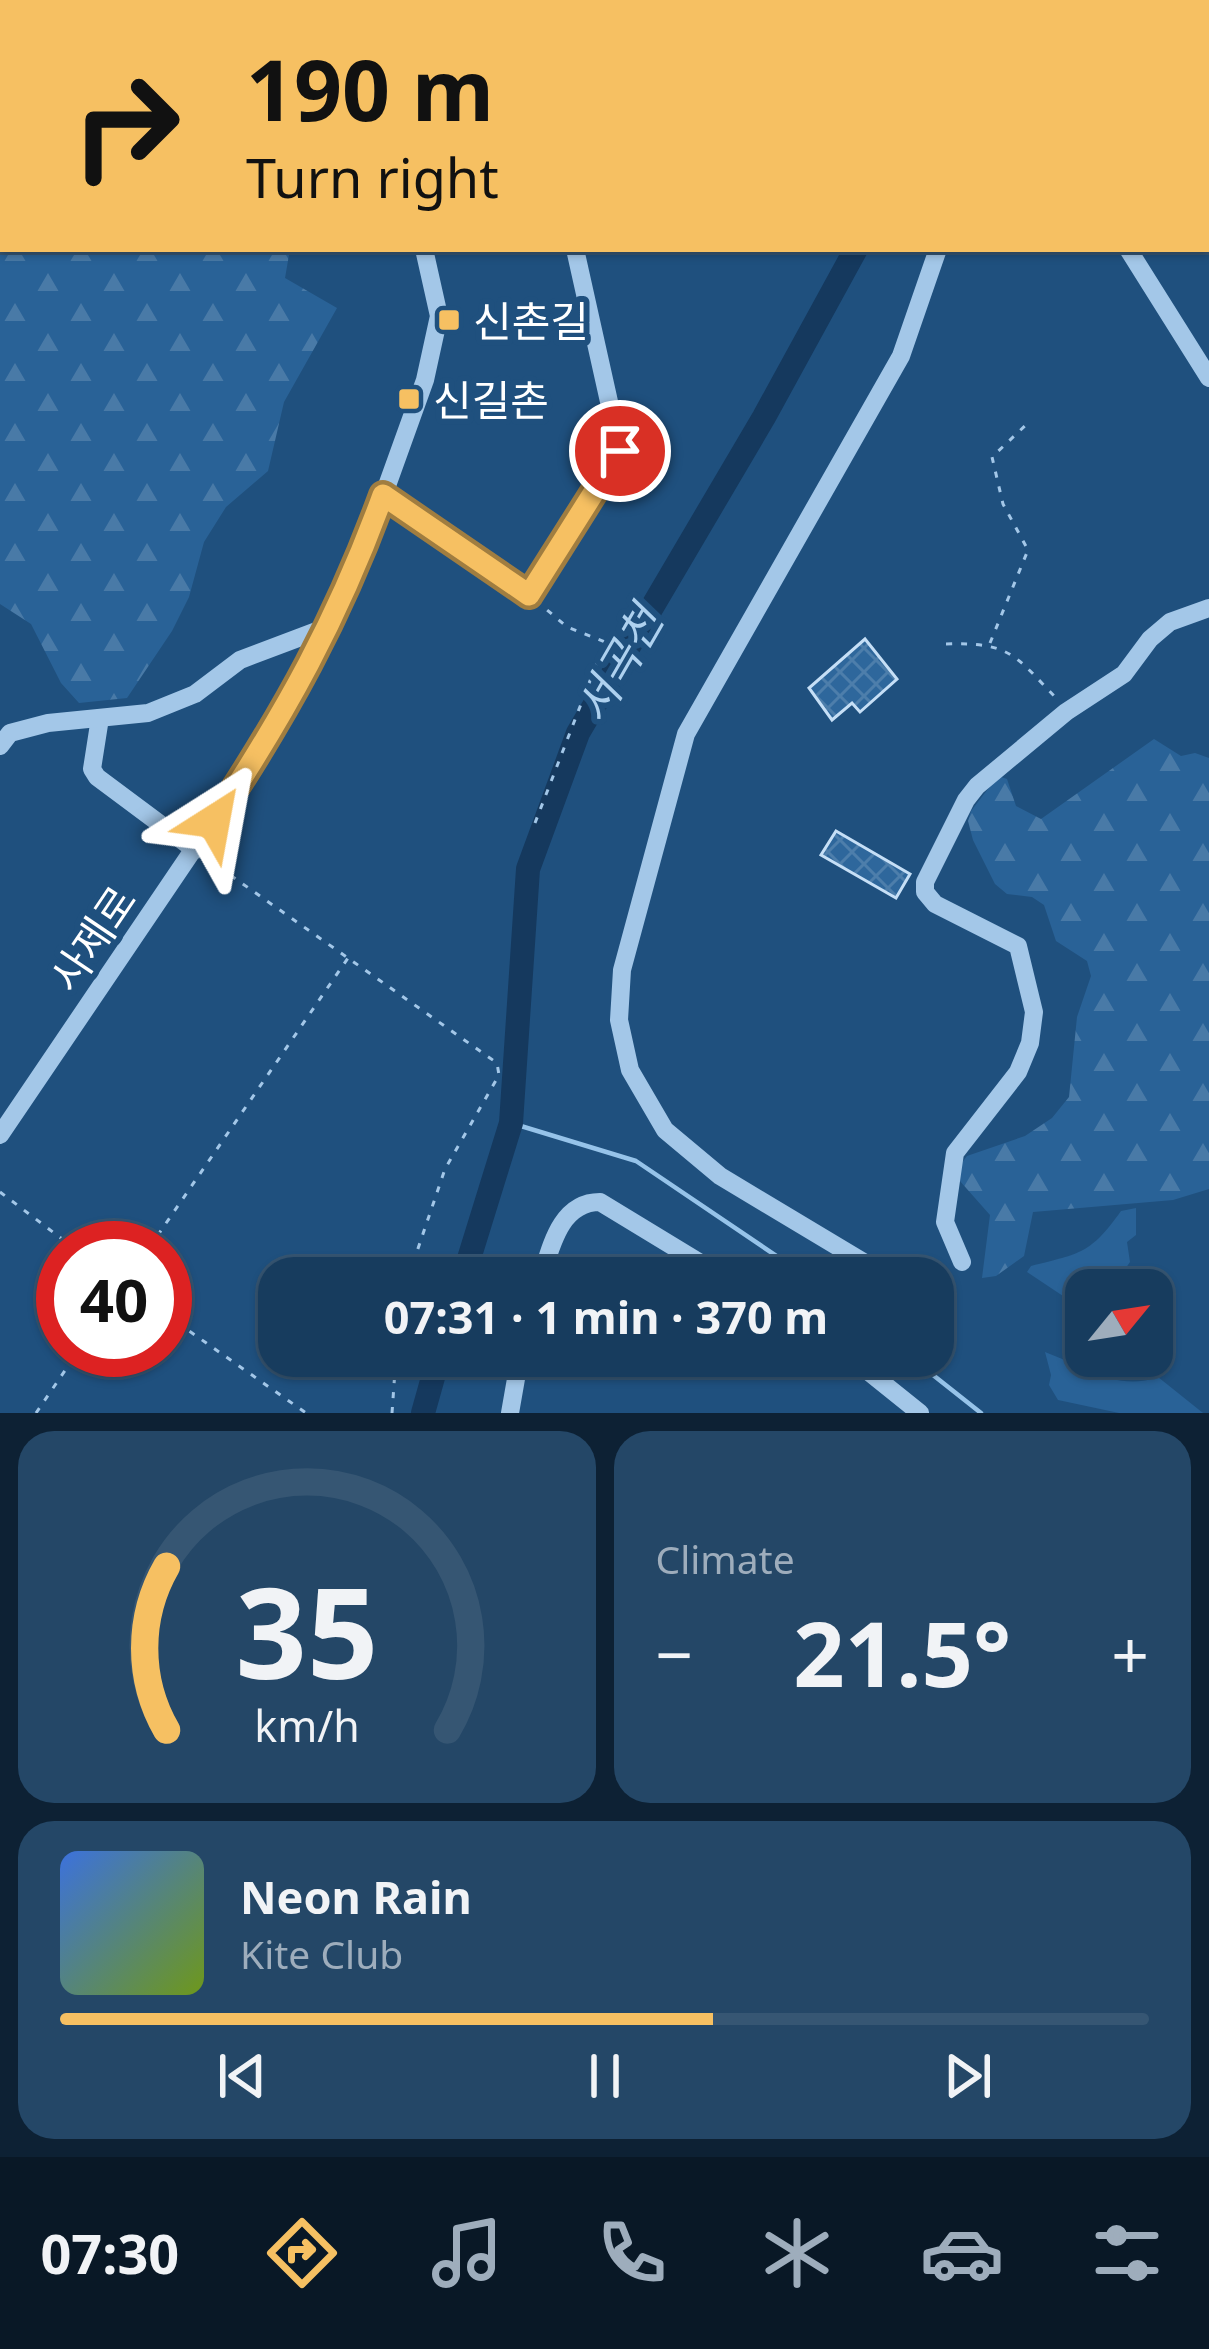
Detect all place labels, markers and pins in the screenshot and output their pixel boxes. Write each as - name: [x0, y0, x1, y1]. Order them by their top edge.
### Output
- place label: 신촌길: [473, 292, 589, 349]
- marker: 신촌길: [436, 307, 462, 333]
- place label: 신길촌: [433, 371, 549, 428]
- marker: 신길촌: [396, 386, 422, 412]
- pin: [569, 400, 671, 502]

